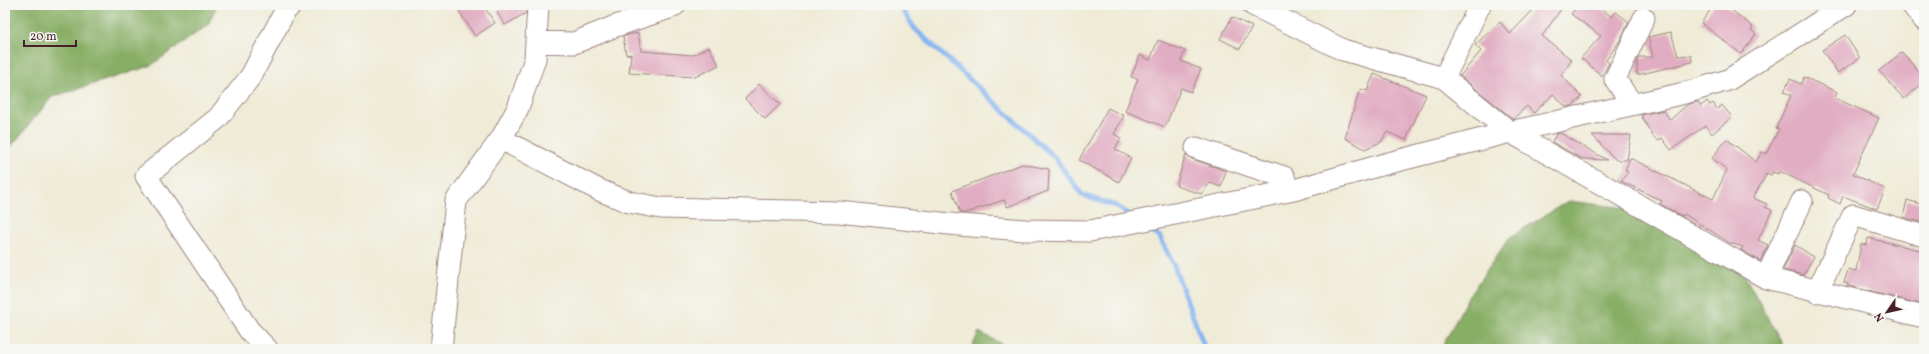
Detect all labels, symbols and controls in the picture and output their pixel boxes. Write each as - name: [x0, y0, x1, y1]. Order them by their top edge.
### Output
- scale bar: [24, 22, 76, 48]
- text: 20 m: [30, 29, 57, 45]
- north arrow: [1867, 292, 1907, 332]
- text: N: [1871, 309, 1888, 324]

